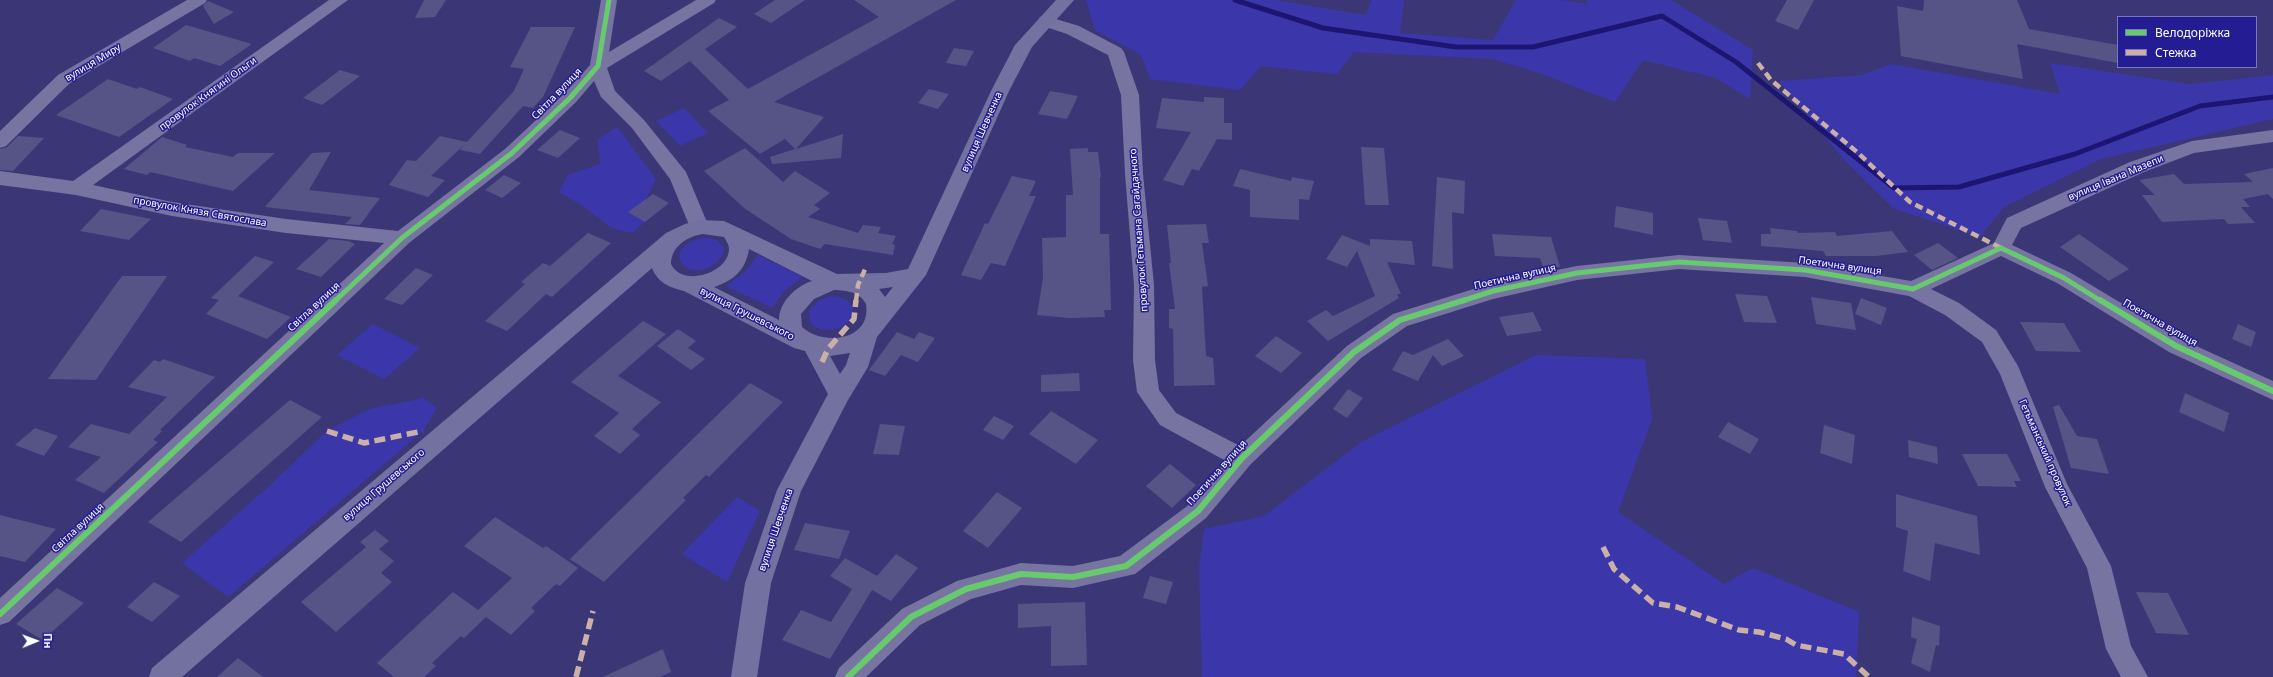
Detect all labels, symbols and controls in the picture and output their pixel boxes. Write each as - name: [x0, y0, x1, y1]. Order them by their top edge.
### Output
- legend: [2117, 16, 2257, 68]
- text: Велодоріжка: [2155, 24, 2230, 41]
- street label: вулиця Миру: [63, 42, 123, 84]
- text: Стежка: [2155, 44, 2196, 61]
- street label: провулок Княгині Ольги: [157, 55, 259, 133]
- street label: Світла вулиця: [529, 66, 585, 122]
- street label: вулиця Шевченка: [959, 90, 1005, 174]
- street label: провулок Гетьмана Сагайдачного: [1127, 148, 1151, 312]
- street label: вулиця Івана Мазепи: [2067, 152, 2165, 204]
- street label: провулок Князя Святослава: [132, 194, 268, 230]
- street label: Поетична вулиця: [1798, 254, 1882, 278]
- street label: Поетична вулиця: [1473, 262, 1557, 292]
- street label: Світла вулиця: [285, 280, 343, 334]
- street label: вулиця Грушевського: [698, 285, 796, 343]
- street label: Поетична вулиця: [2121, 297, 2199, 349]
- street label: Гетьманський провулок: [2016, 398, 2074, 508]
- street label: Поетична вулиця: [1184, 438, 1250, 508]
- street label: вулиця Грушевського: [341, 446, 427, 524]
- street label: вулиця Шевченка: [756, 487, 796, 573]
- street label: Світла вулиця: [49, 501, 107, 555]
- north arrow: [16, 621, 56, 661]
- text: Пн: [41, 633, 56, 649]

